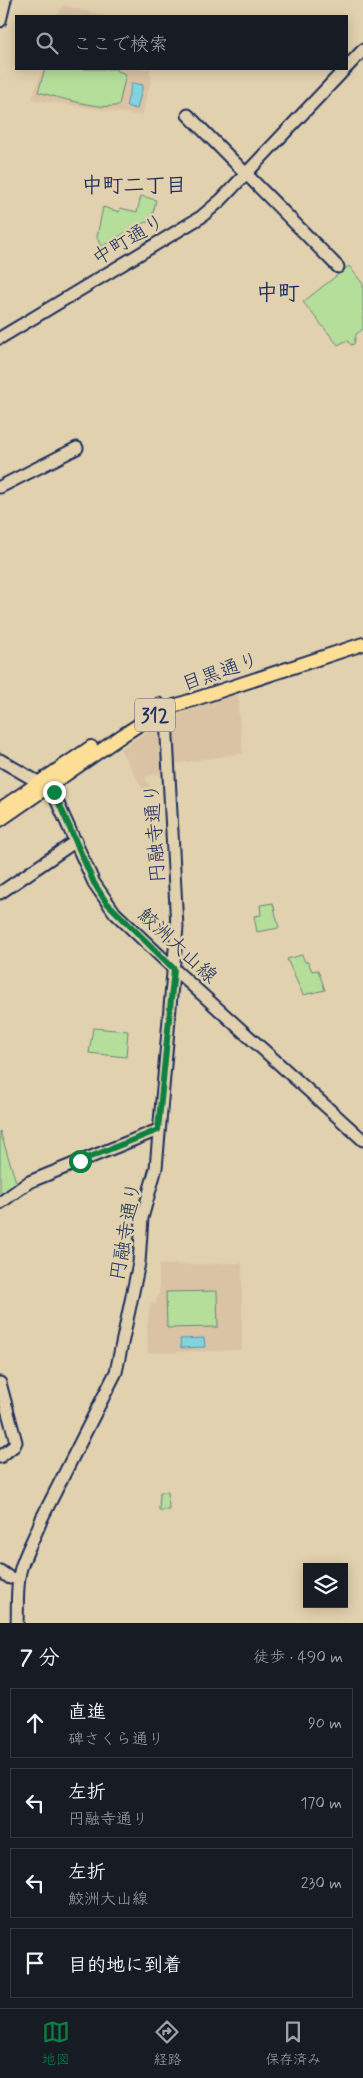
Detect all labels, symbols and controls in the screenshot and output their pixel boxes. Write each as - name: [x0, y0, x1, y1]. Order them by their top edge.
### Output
- search box: [15, 15, 348, 70]
- icon: search: [33, 29, 61, 57]
- text: ここで検索: [73, 32, 168, 57]
- district label: 中町二丁目: [82, 172, 187, 200]
- street label: 中町通り: [88, 208, 170, 272]
- district label: 中町: [256, 280, 300, 308]
- street label: 目黒通り: [178, 647, 263, 698]
- road number: 312: [135, 698, 175, 732]
- route end: [43, 781, 66, 804]
- street label: 円融寺通り: [139, 782, 172, 884]
- street label: 鮫洲大山線: [131, 902, 223, 990]
- route start: [69, 1150, 92, 1173]
- street label: 円融寺通り: [104, 1180, 148, 1283]
- map controls: [303, 1563, 348, 1608]
- button: layers: [303, 1563, 348, 1608]
- text: 7 分: [20, 1644, 59, 1672]
- text: 徒歩 · 490 m: [253, 1647, 343, 1668]
- text: 直進: [68, 1700, 106, 1725]
- icon: ahead: [21, 1709, 49, 1737]
- text: 90 m: [308, 1713, 342, 1734]
- text: 碑さくら通り: [68, 1729, 164, 1750]
- text: 左折: [68, 1780, 106, 1805]
- icon: left: [21, 1789, 49, 1817]
- text: 170 m: [300, 1793, 342, 1814]
- text: 円融寺通り: [68, 1809, 148, 1830]
- text: 左折: [68, 1860, 106, 1885]
- icon: left: [21, 1869, 49, 1897]
- text: 230 m: [301, 1873, 342, 1894]
- text: 鮫洲大山線: [68, 1889, 148, 1910]
- icon: arrive: [21, 1949, 49, 1977]
- text: 目的地に到着: [68, 1953, 182, 1978]
- tab: 地図: [42, 2018, 70, 2069]
- tab: 経路: [153, 2018, 181, 2069]
- tab: 保存済み: [265, 2018, 321, 2069]

